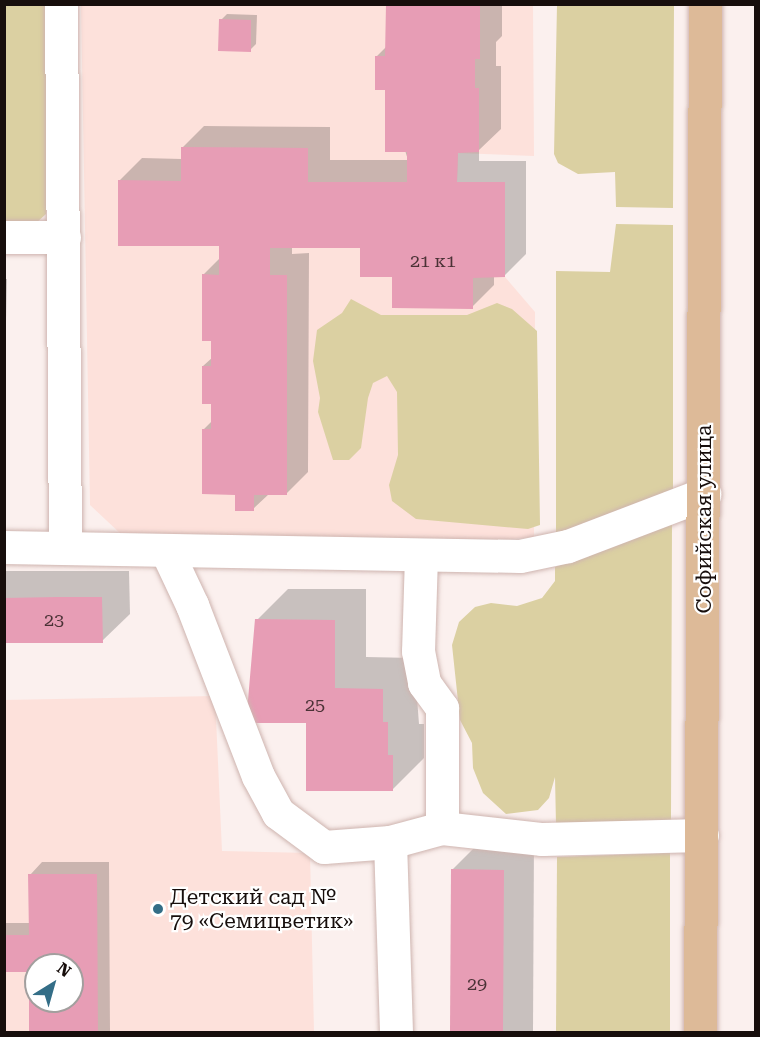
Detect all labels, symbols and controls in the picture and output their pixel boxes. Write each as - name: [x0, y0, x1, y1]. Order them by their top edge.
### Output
- house number: 21 к1: [410, 250, 456, 272]
- street label: Софийская улица: [691, 425, 717, 613]
- house number: 23: [44, 609, 64, 631]
- house number: 25: [305, 694, 325, 716]
- place label: Детский сад № 79 «Семицветик»: [170, 884, 353, 934]
- marker: Детский сад № 79 «Семицветик»: [151, 902, 165, 916]
- north arrow: [24, 953, 84, 1013]
- text: N: [53, 959, 75, 981]
- house number: 29: [467, 973, 487, 995]

